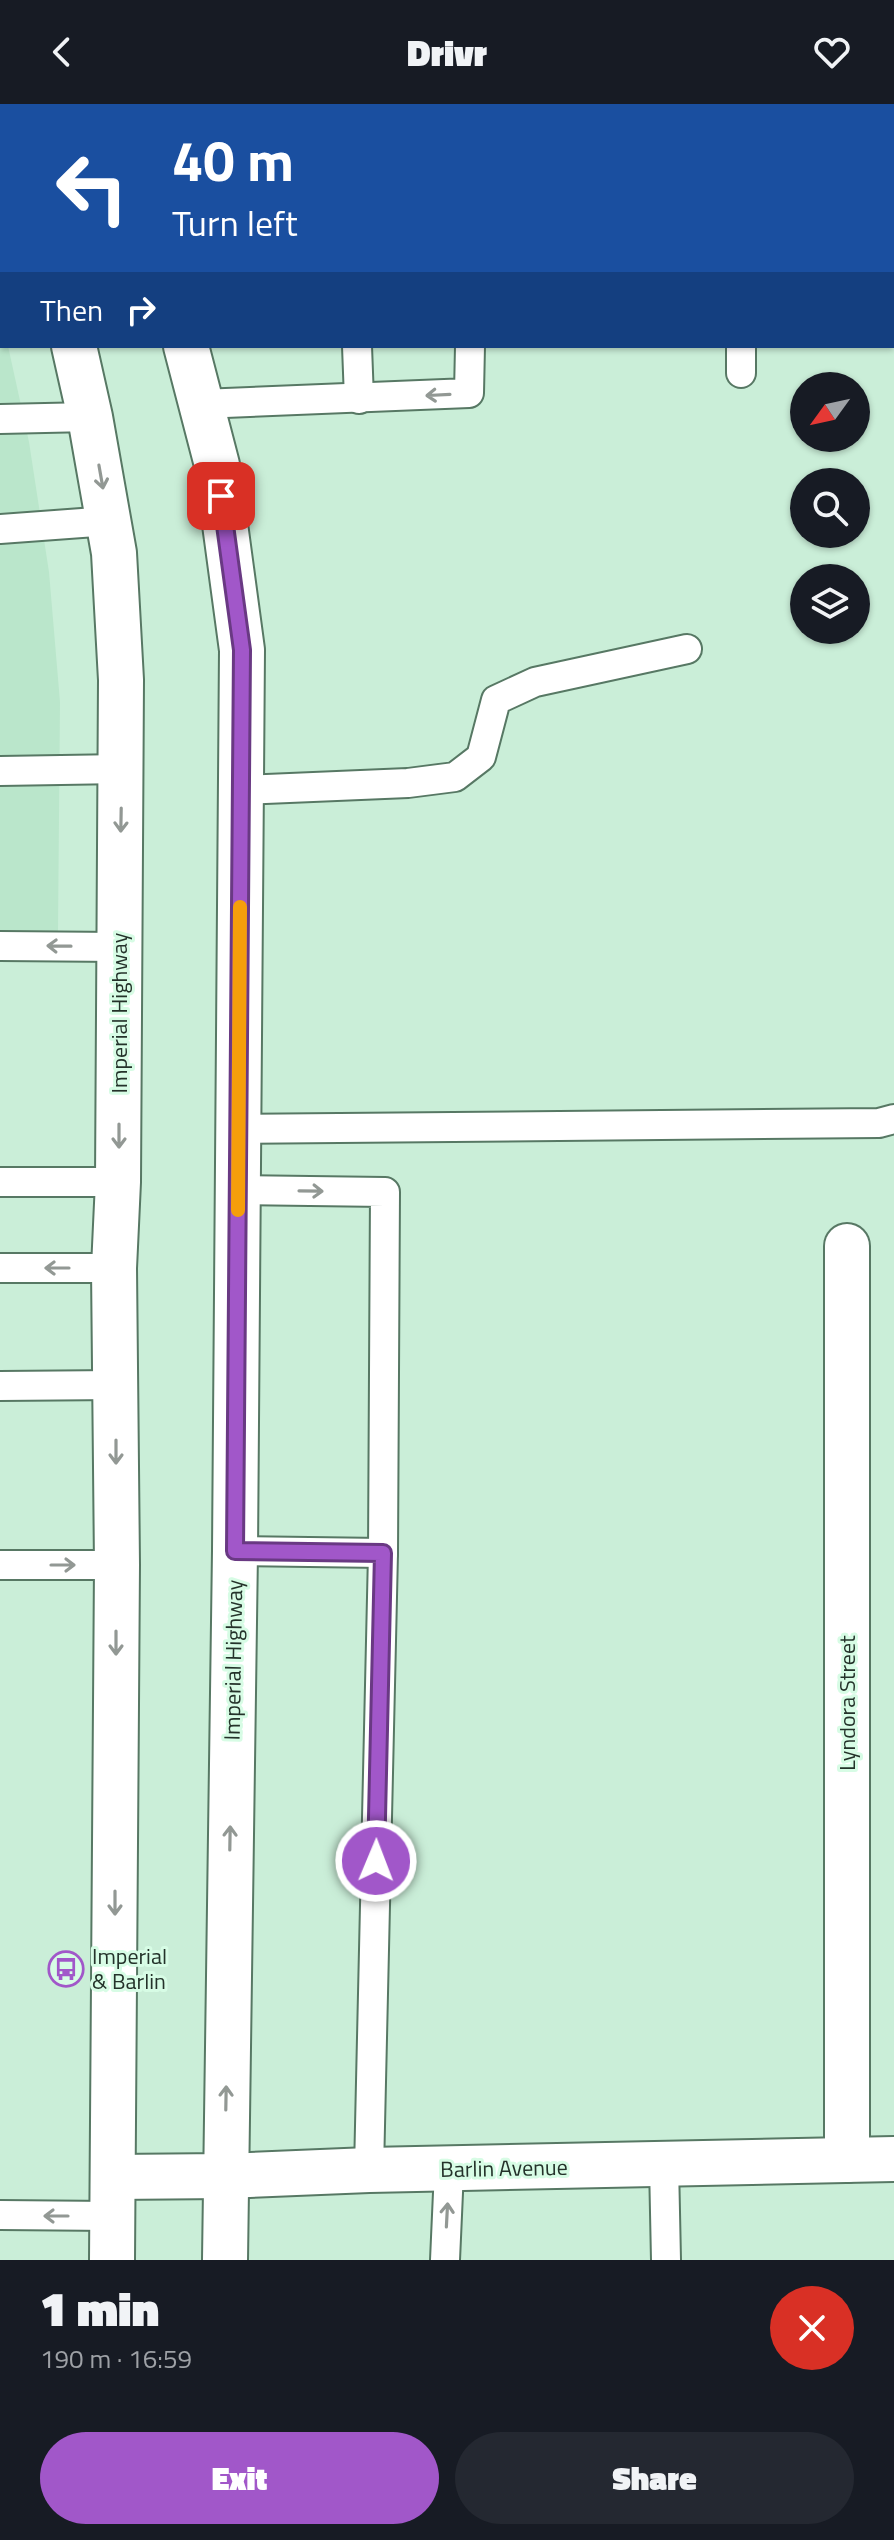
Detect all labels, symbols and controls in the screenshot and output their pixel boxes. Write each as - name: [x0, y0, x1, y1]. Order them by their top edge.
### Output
- text: Drivr: [407, 25, 487, 80]
- icon: back: [40, 30, 84, 74]
- icon: heart: [810, 30, 854, 74]
- text: 40 m: [172, 118, 294, 203]
- icon: left: [40, 136, 144, 240]
- text: Turn left: [172, 195, 298, 250]
- text: Then: [40, 287, 103, 333]
- icon: right: [119, 288, 163, 332]
- north arrow: [790, 372, 870, 452]
- map controls: [790, 372, 870, 644]
- one-way arrow: [425, 387, 452, 402]
- pin: [187, 462, 255, 530]
- one-way arrow: [94, 464, 109, 490]
- button: search: [790, 468, 870, 548]
- icon: arrive: [199, 474, 243, 518]
- button: layers: [790, 564, 870, 644]
- one-way arrow: [113, 806, 129, 833]
- street label: Imperial Highway: [102, 932, 136, 1093]
- one-way arrow: [46, 938, 73, 953]
- one-way arrow: [111, 1122, 127, 1149]
- one-way arrow: [297, 1183, 324, 1199]
- one-way arrow: [44, 1260, 71, 1276]
- one-way arrow: [108, 1438, 124, 1465]
- one-way arrow: [49, 1557, 76, 1573]
- street label: Imperial Highway: [215, 1579, 251, 1741]
- one-way arrow: [108, 1629, 124, 1656]
- street label: Lyndora Street: [830, 1635, 864, 1771]
- position arrow: [334, 1819, 418, 1903]
- one-way arrow: [223, 1825, 238, 1852]
- one-way arrow: [107, 1889, 123, 1916]
- place label: Imperial & Barlin: [92, 1939, 167, 1998]
- bus stop icon: Imperial & Barlin: [47, 1950, 85, 1988]
- one-way arrow: [218, 2085, 234, 2112]
- street label: Barlin Avenue: [440, 2150, 568, 2186]
- one-way arrow: [440, 2202, 455, 2229]
- one-way arrow: [43, 2208, 70, 2223]
- text: 1 min: [40, 2272, 159, 2345]
- button: close: [770, 2286, 854, 2370]
- text: 190 m · 16:59: [40, 2339, 192, 2378]
- button: Exit: [40, 2432, 439, 2524]
- button: Share: [455, 2432, 854, 2524]

